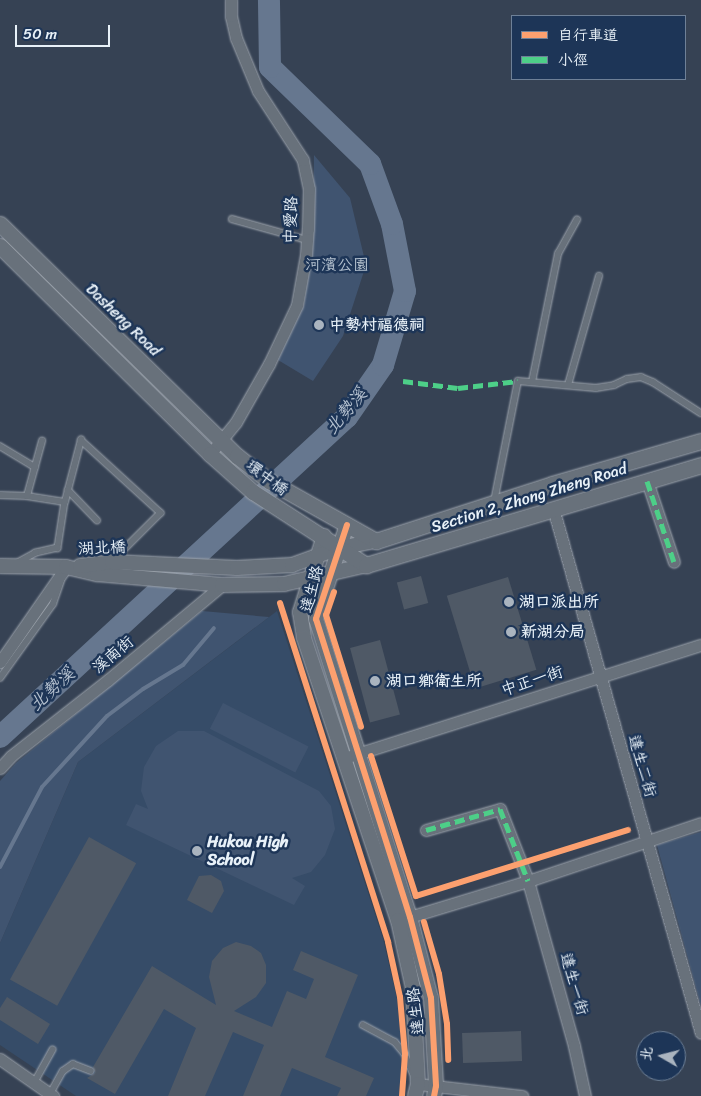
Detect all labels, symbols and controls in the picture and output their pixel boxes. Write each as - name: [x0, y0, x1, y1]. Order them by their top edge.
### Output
- scale bar: [18, 15, 112, 47]
- legend: [511, 15, 686, 80]
- text: 50 m: [23, 21, 57, 47]
- text: 自行車道: [558, 22, 618, 48]
- text: 小徑: [558, 47, 588, 73]
- street label: 中愛路: [281, 196, 301, 244]
- park label: 河濱公園: [305, 255, 369, 275]
- street label: Dasheng Road: [82, 279, 164, 361]
- place label: 中勢村福德祠: [329, 315, 425, 335]
- marker: 中勢村福德祠: [313, 319, 325, 331]
- water label: 北勢溪: [320, 383, 372, 439]
- street label: 環中橋: [242, 456, 292, 500]
- street label: Section 2, Zhong Zheng Road: [429, 459, 629, 537]
- street label: 湖北橋: [78, 537, 126, 559]
- street label: 達生路: [297, 563, 327, 615]
- place label: 湖口派出所: [519, 592, 599, 612]
- marker: 湖口派出所: [503, 596, 515, 608]
- place label: 新湖分局: [521, 622, 585, 642]
- marker: 新湖分局: [505, 626, 517, 638]
- street label: 溪南街: [88, 632, 138, 678]
- street label: 中正一街: [499, 662, 565, 700]
- water label: 北勢溪: [25, 663, 79, 715]
- place label: 湖口鄉衛生所: [386, 671, 482, 691]
- marker: 湖口鄉衛生所: [368, 674, 382, 688]
- street label: 達生二街: [624, 733, 660, 799]
- place label: Hukou High School: [207, 832, 288, 870]
- marker: Hukou High School: [191, 845, 203, 857]
- street label: 達生一街: [556, 951, 592, 1017]
- street label: 達生路: [404, 986, 428, 1036]
- north arrow: [636, 1031, 686, 1081]
- text: 北: [633, 1045, 660, 1063]

